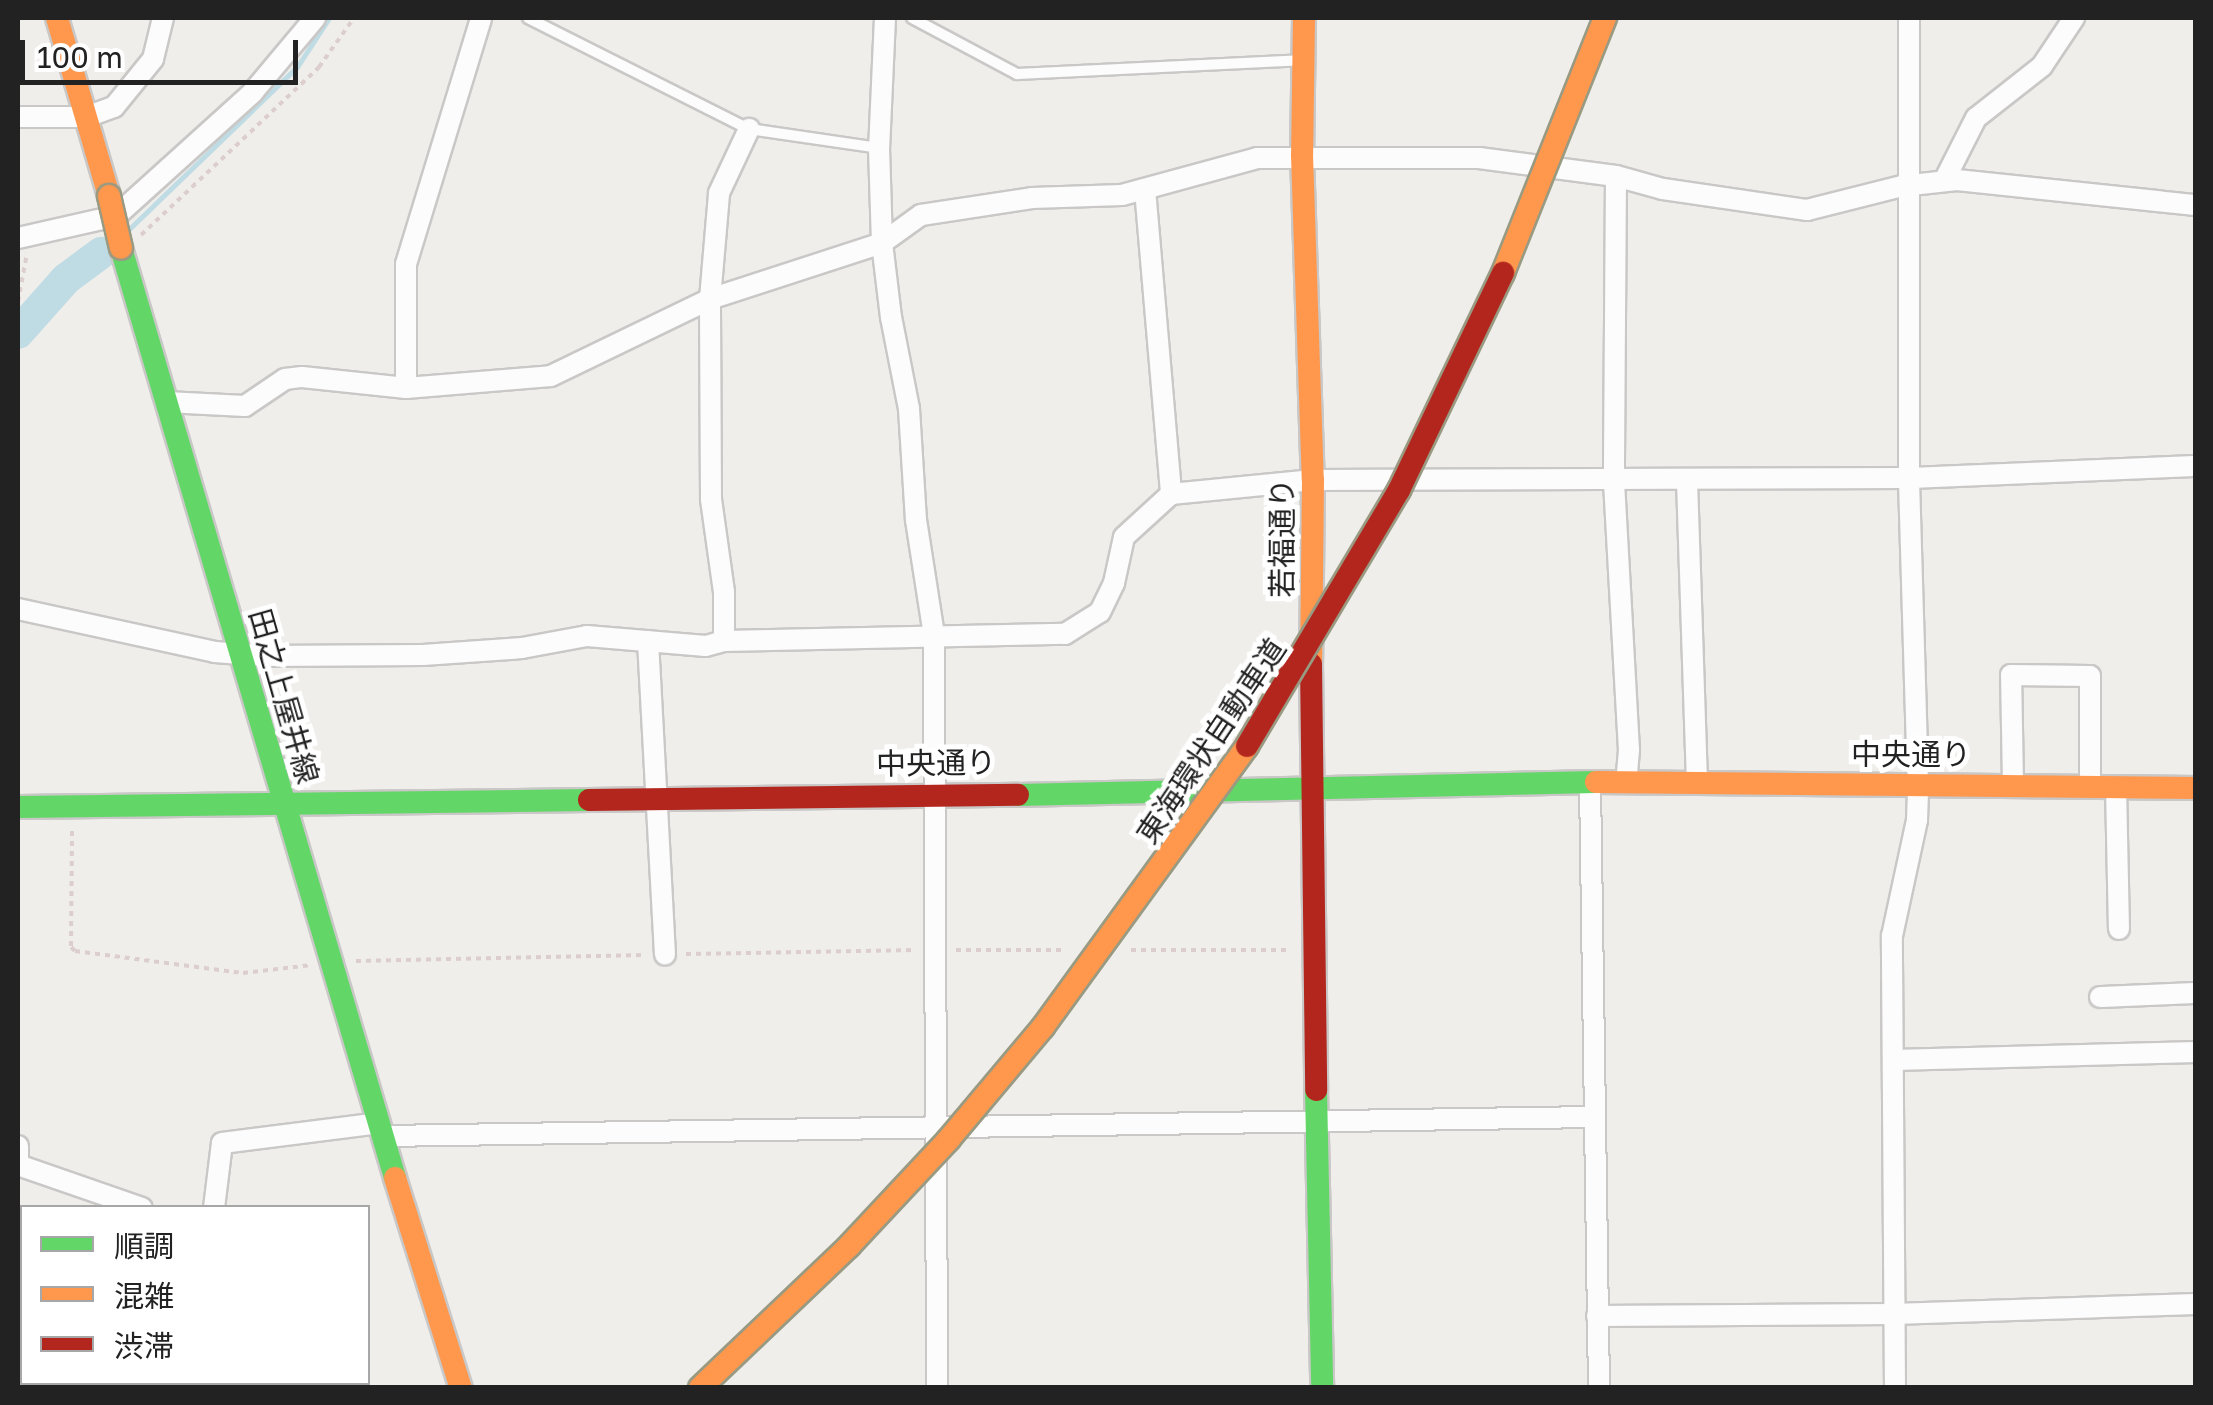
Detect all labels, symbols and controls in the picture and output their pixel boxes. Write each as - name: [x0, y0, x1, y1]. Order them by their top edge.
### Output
- scale bar: [25, 20, 302, 82]
- text: 100 m: [37, 39, 123, 75]
- street label: 若福通り: [1264, 478, 1300, 598]
- street label: 田之上屋井線: [242, 605, 326, 787]
- street label: 東海環状自動車道: [1129, 631, 1293, 851]
- street label: 中央通り: [1851, 736, 1971, 772]
- street label: 中央通り: [876, 744, 996, 782]
- legend: [20, 1205, 370, 1385]
- text: 順調: [114, 1228, 174, 1264]
- text: 混雑: [114, 1278, 174, 1314]
- text: 渋滞: [114, 1328, 174, 1364]

